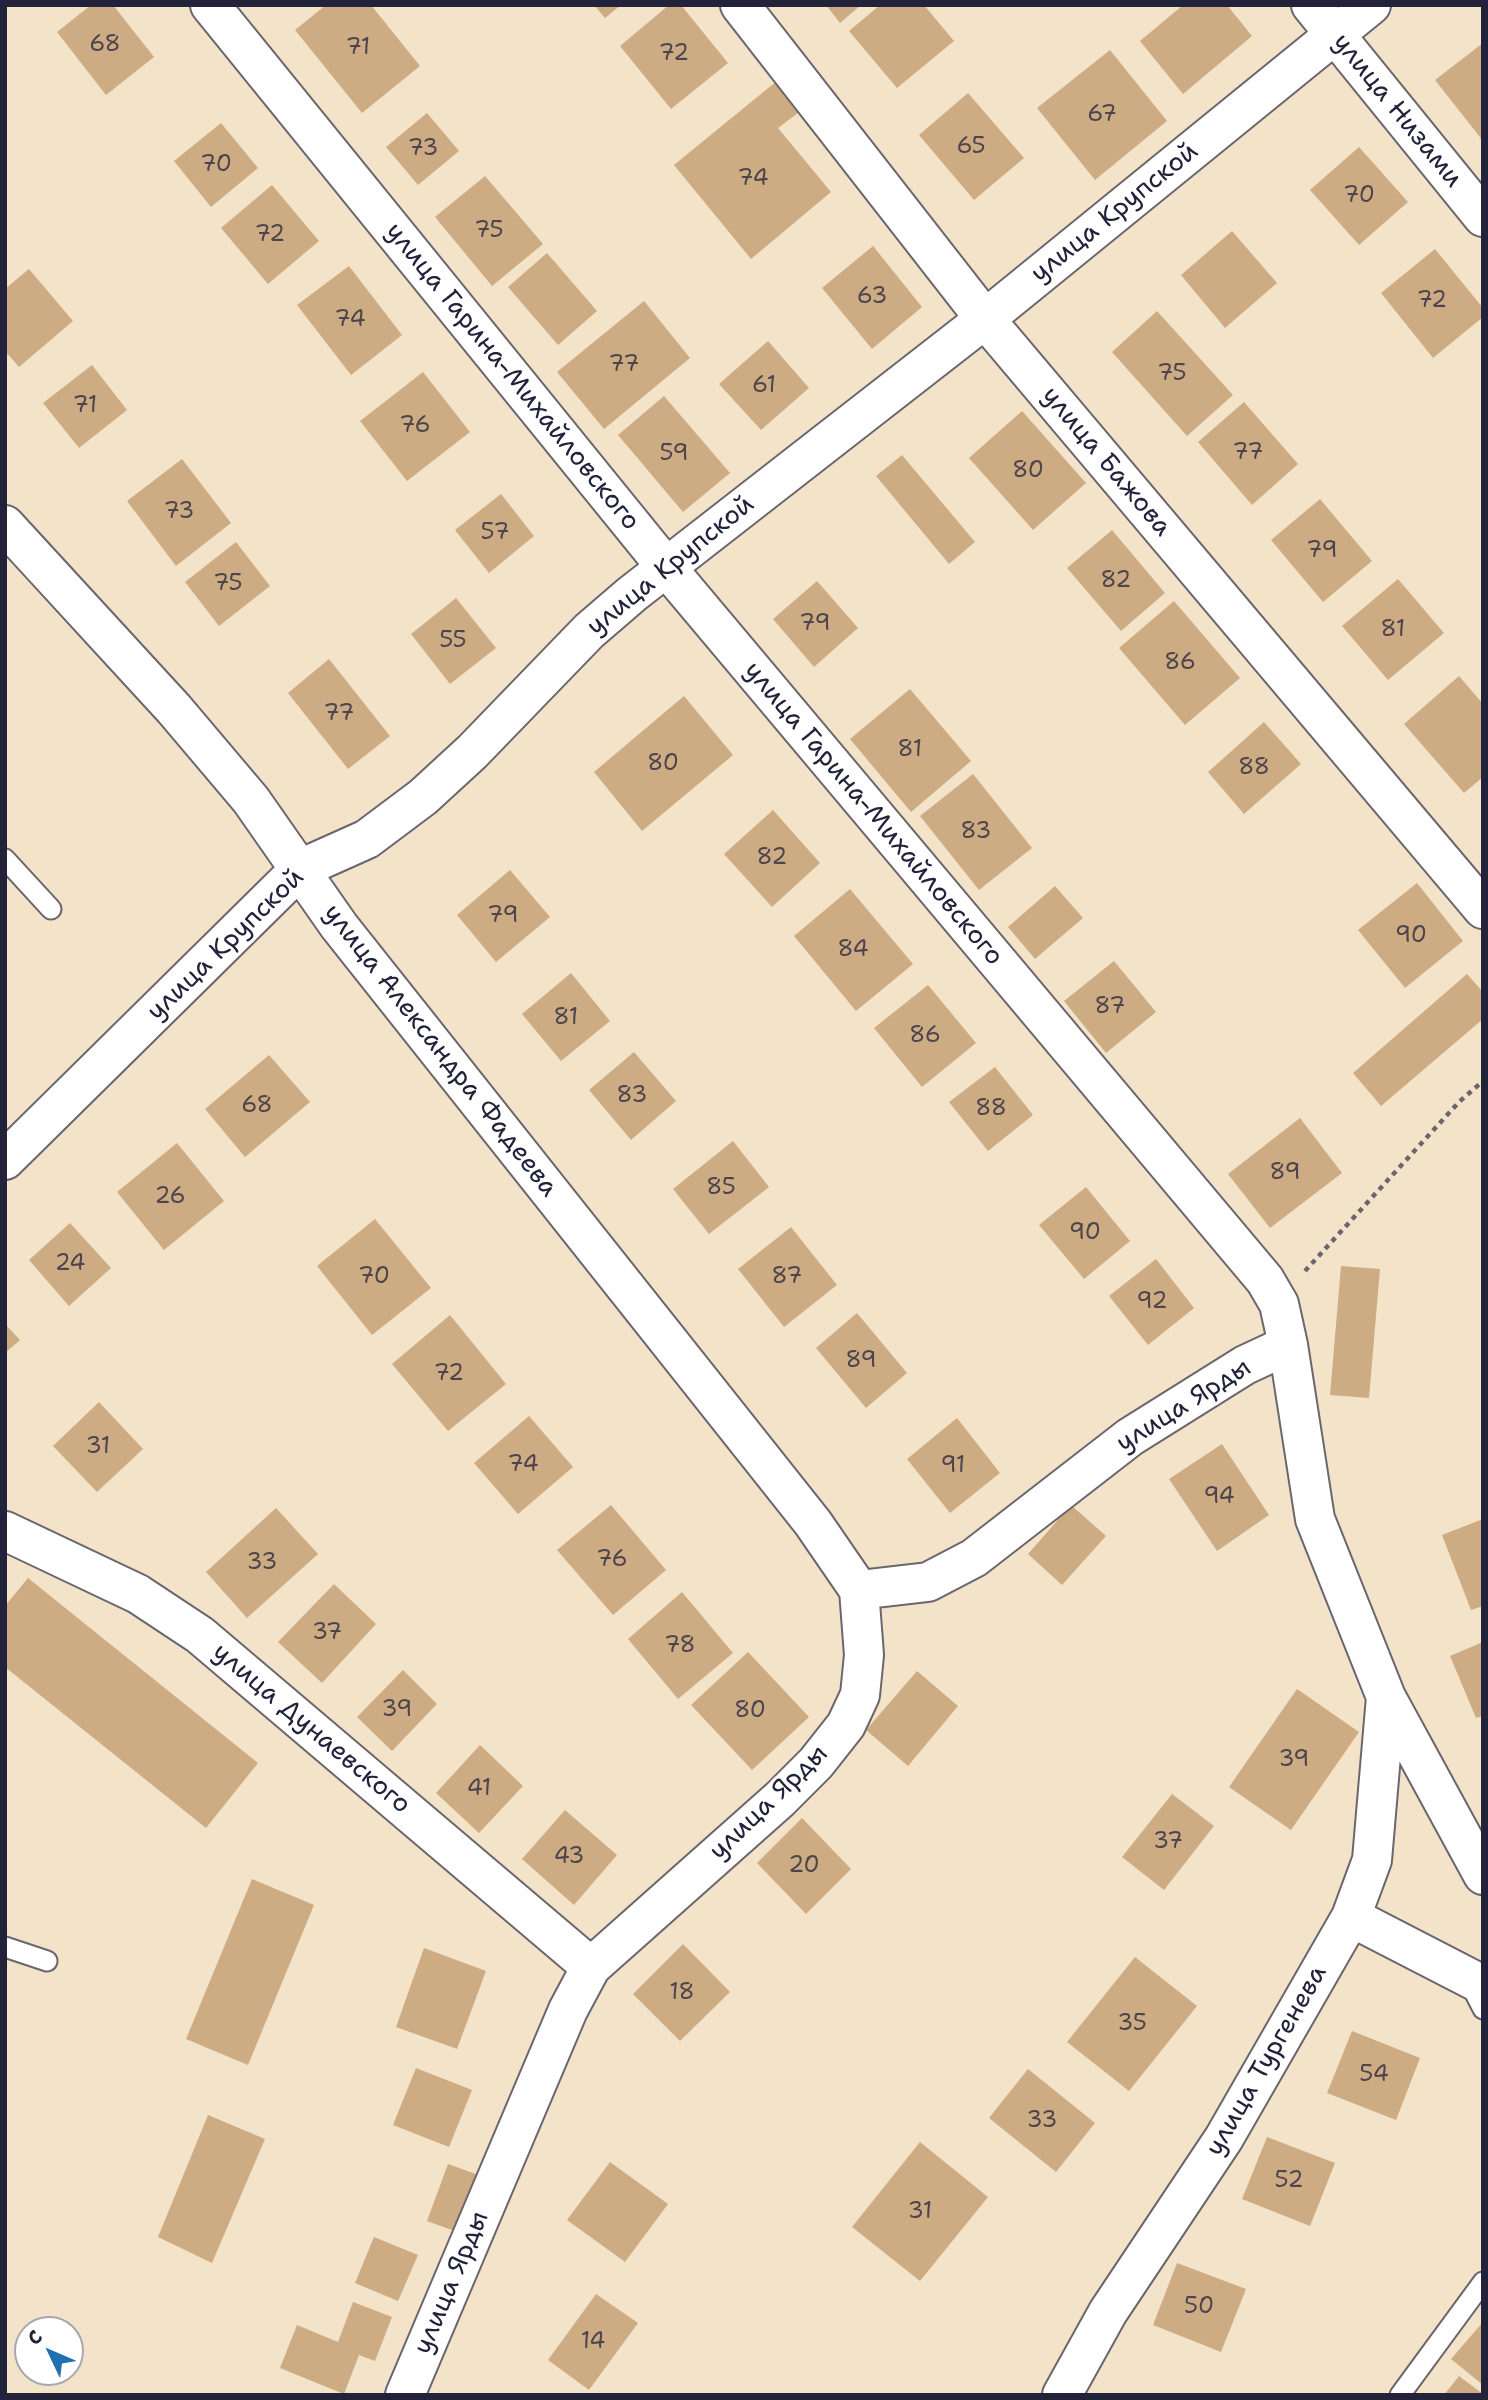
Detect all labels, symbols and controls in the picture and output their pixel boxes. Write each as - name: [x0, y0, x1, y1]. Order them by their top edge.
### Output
- street label: улица Низами: [1325, 28, 1469, 194]
- house number: 68: [89, 31, 121, 59]
- house number: 71: [346, 34, 370, 62]
- house number: 72: [659, 40, 689, 68]
- house number: 67: [1087, 101, 1117, 129]
- house number: 65: [956, 133, 986, 161]
- house number: 73: [408, 135, 438, 163]
- street label: улица Крупской: [1025, 136, 1205, 290]
- house number: 70: [200, 151, 232, 179]
- house number: 74: [737, 165, 769, 193]
- house number: 70: [1343, 182, 1375, 210]
- street label: улица Гарина-Михайловского: [378, 217, 646, 537]
- house number: 75: [474, 217, 504, 245]
- house number: 72: [255, 221, 285, 249]
- house number: 63: [857, 283, 887, 311]
- house number: 72: [1417, 287, 1447, 315]
- house number: 74: [334, 306, 366, 334]
- house number: 77: [609, 351, 639, 379]
- house number: 75: [1157, 360, 1187, 388]
- house number: 61: [752, 372, 776, 400]
- street label: улица Бажова: [1034, 381, 1178, 543]
- house number: 71: [73, 392, 97, 420]
- house number: 76: [399, 412, 431, 440]
- house number: 77: [1233, 439, 1263, 467]
- house number: 59: [659, 440, 689, 468]
- house number: 80: [1012, 457, 1044, 485]
- street label: улица Крупской: [581, 489, 761, 643]
- house number: 73: [164, 498, 194, 526]
- house number: 57: [480, 519, 510, 547]
- house number: 79: [1306, 537, 1338, 565]
- house number: 82: [1101, 567, 1131, 595]
- house number: 75: [213, 570, 243, 598]
- house number: 79: [799, 610, 831, 638]
- house number: 81: [1381, 616, 1405, 644]
- house number: 55: [439, 627, 467, 655]
- house number: 86: [1164, 649, 1196, 677]
- street label: улица Гарина-Михайловского: [737, 656, 1009, 972]
- house number: 77: [324, 700, 354, 728]
- house number: 81: [898, 736, 922, 764]
- house number: 80: [647, 750, 679, 778]
- house number: 88: [1238, 754, 1270, 782]
- house number: 83: [961, 818, 991, 846]
- house number: 82: [757, 844, 787, 872]
- street label: улица Крупской: [141, 862, 311, 1028]
- street label: улица Александра Фадеева: [316, 899, 564, 1203]
- house number: 79: [487, 902, 519, 930]
- house number: 90: [1395, 922, 1427, 950]
- house number: 84: [837, 936, 869, 964]
- house number: 87: [1095, 993, 1125, 1021]
- house number: 81: [554, 1004, 578, 1032]
- house number: 86: [909, 1022, 941, 1050]
- house number: 83: [617, 1082, 647, 1110]
- house number: 68: [241, 1092, 273, 1120]
- house number: 88: [975, 1095, 1007, 1123]
- house number: 89: [1269, 1159, 1301, 1187]
- house number: 85: [706, 1174, 736, 1202]
- house number: 26: [154, 1183, 186, 1211]
- house number: 90: [1069, 1219, 1101, 1247]
- house number: 24: [55, 1250, 85, 1278]
- house number: 70: [358, 1263, 390, 1291]
- house number: 87: [772, 1263, 802, 1291]
- house number: 92: [1136, 1288, 1168, 1316]
- house number: 89: [845, 1347, 877, 1375]
- street label: улица Ярды: [1111, 1352, 1257, 1460]
- house number: 72: [434, 1360, 464, 1388]
- house number: 31: [86, 1433, 110, 1461]
- house number: 74: [507, 1451, 539, 1479]
- house number: 91: [941, 1452, 965, 1480]
- house number: 94: [1203, 1483, 1235, 1511]
- house number: 76: [596, 1546, 628, 1574]
- house number: 33: [247, 1549, 277, 1577]
- house number: 37: [312, 1619, 342, 1647]
- house number: 78: [664, 1632, 696, 1660]
- street label: улица Дунаевского: [206, 1637, 416, 1821]
- house number: 39: [382, 1696, 412, 1724]
- house number: 80: [734, 1697, 766, 1725]
- street label: улица Ярды: [703, 1739, 835, 1867]
- house number: 39: [1279, 1746, 1309, 1774]
- house number: 41: [467, 1775, 491, 1803]
- house number: 37: [1153, 1828, 1183, 1856]
- house number: 43: [554, 1843, 584, 1871]
- house number: 20: [788, 1852, 820, 1880]
- street label: улица Тургенева: [1200, 1960, 1334, 2162]
- house number: 18: [669, 1979, 695, 2007]
- house number: 35: [1117, 2010, 1147, 2038]
- house number: 54: [1359, 2061, 1389, 2089]
- house number: 33: [1027, 2107, 1057, 2135]
- house number: 52: [1275, 2167, 1303, 2195]
- house number: 31: [908, 2198, 932, 2226]
- street label: улица Ярды: [408, 2207, 496, 2359]
- house number: 50: [1184, 2293, 1214, 2321]
- north arrow: [14, 2316, 84, 2386]
- text: С: [22, 2325, 48, 2350]
- house number: 14: [581, 2328, 605, 2356]

